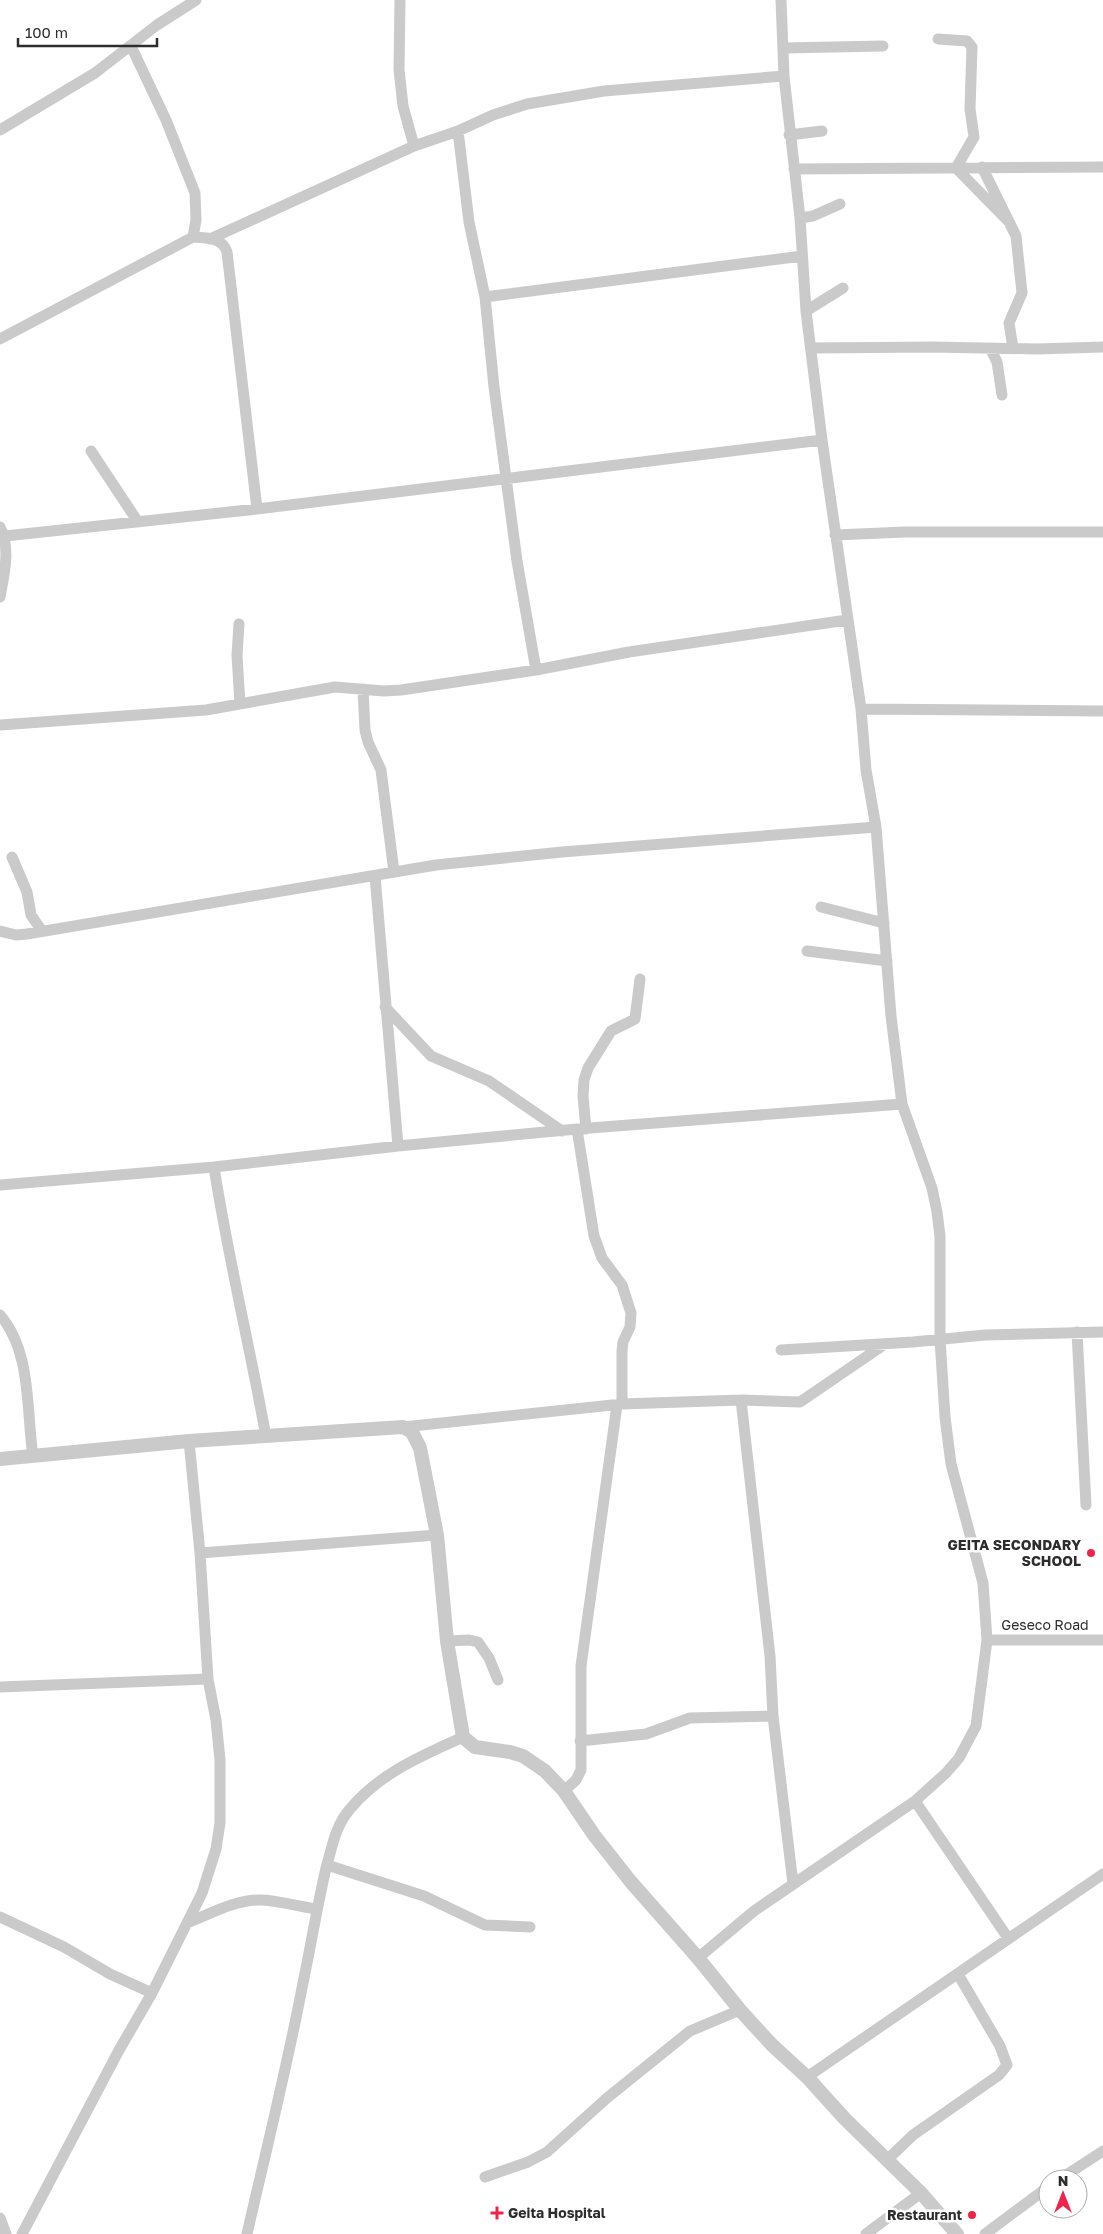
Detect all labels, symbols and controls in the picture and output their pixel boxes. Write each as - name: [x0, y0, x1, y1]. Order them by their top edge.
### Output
- scale bar: [18, 15, 156, 47]
- text: 100 m: [25, 23, 68, 41]
- place label: GEITA SECONDARY SCHOOL: [947, 1536, 1081, 1569]
- marker: GEITA SECONDARY SCHOOL: [1085, 1547, 1097, 1559]
- street label: Geseco Road: [1001, 1616, 1089, 1633]
- north arrow: [1038, 2169, 1088, 2219]
- text: N: [1058, 2172, 1068, 2189]
- place label: Geita Hospital: [508, 2204, 606, 2221]
- marker: Geita Hospital: [490, 2206, 504, 2220]
- place label: Restaurant: [887, 2206, 962, 2223]
- marker: Restaurant: [966, 2209, 978, 2221]

